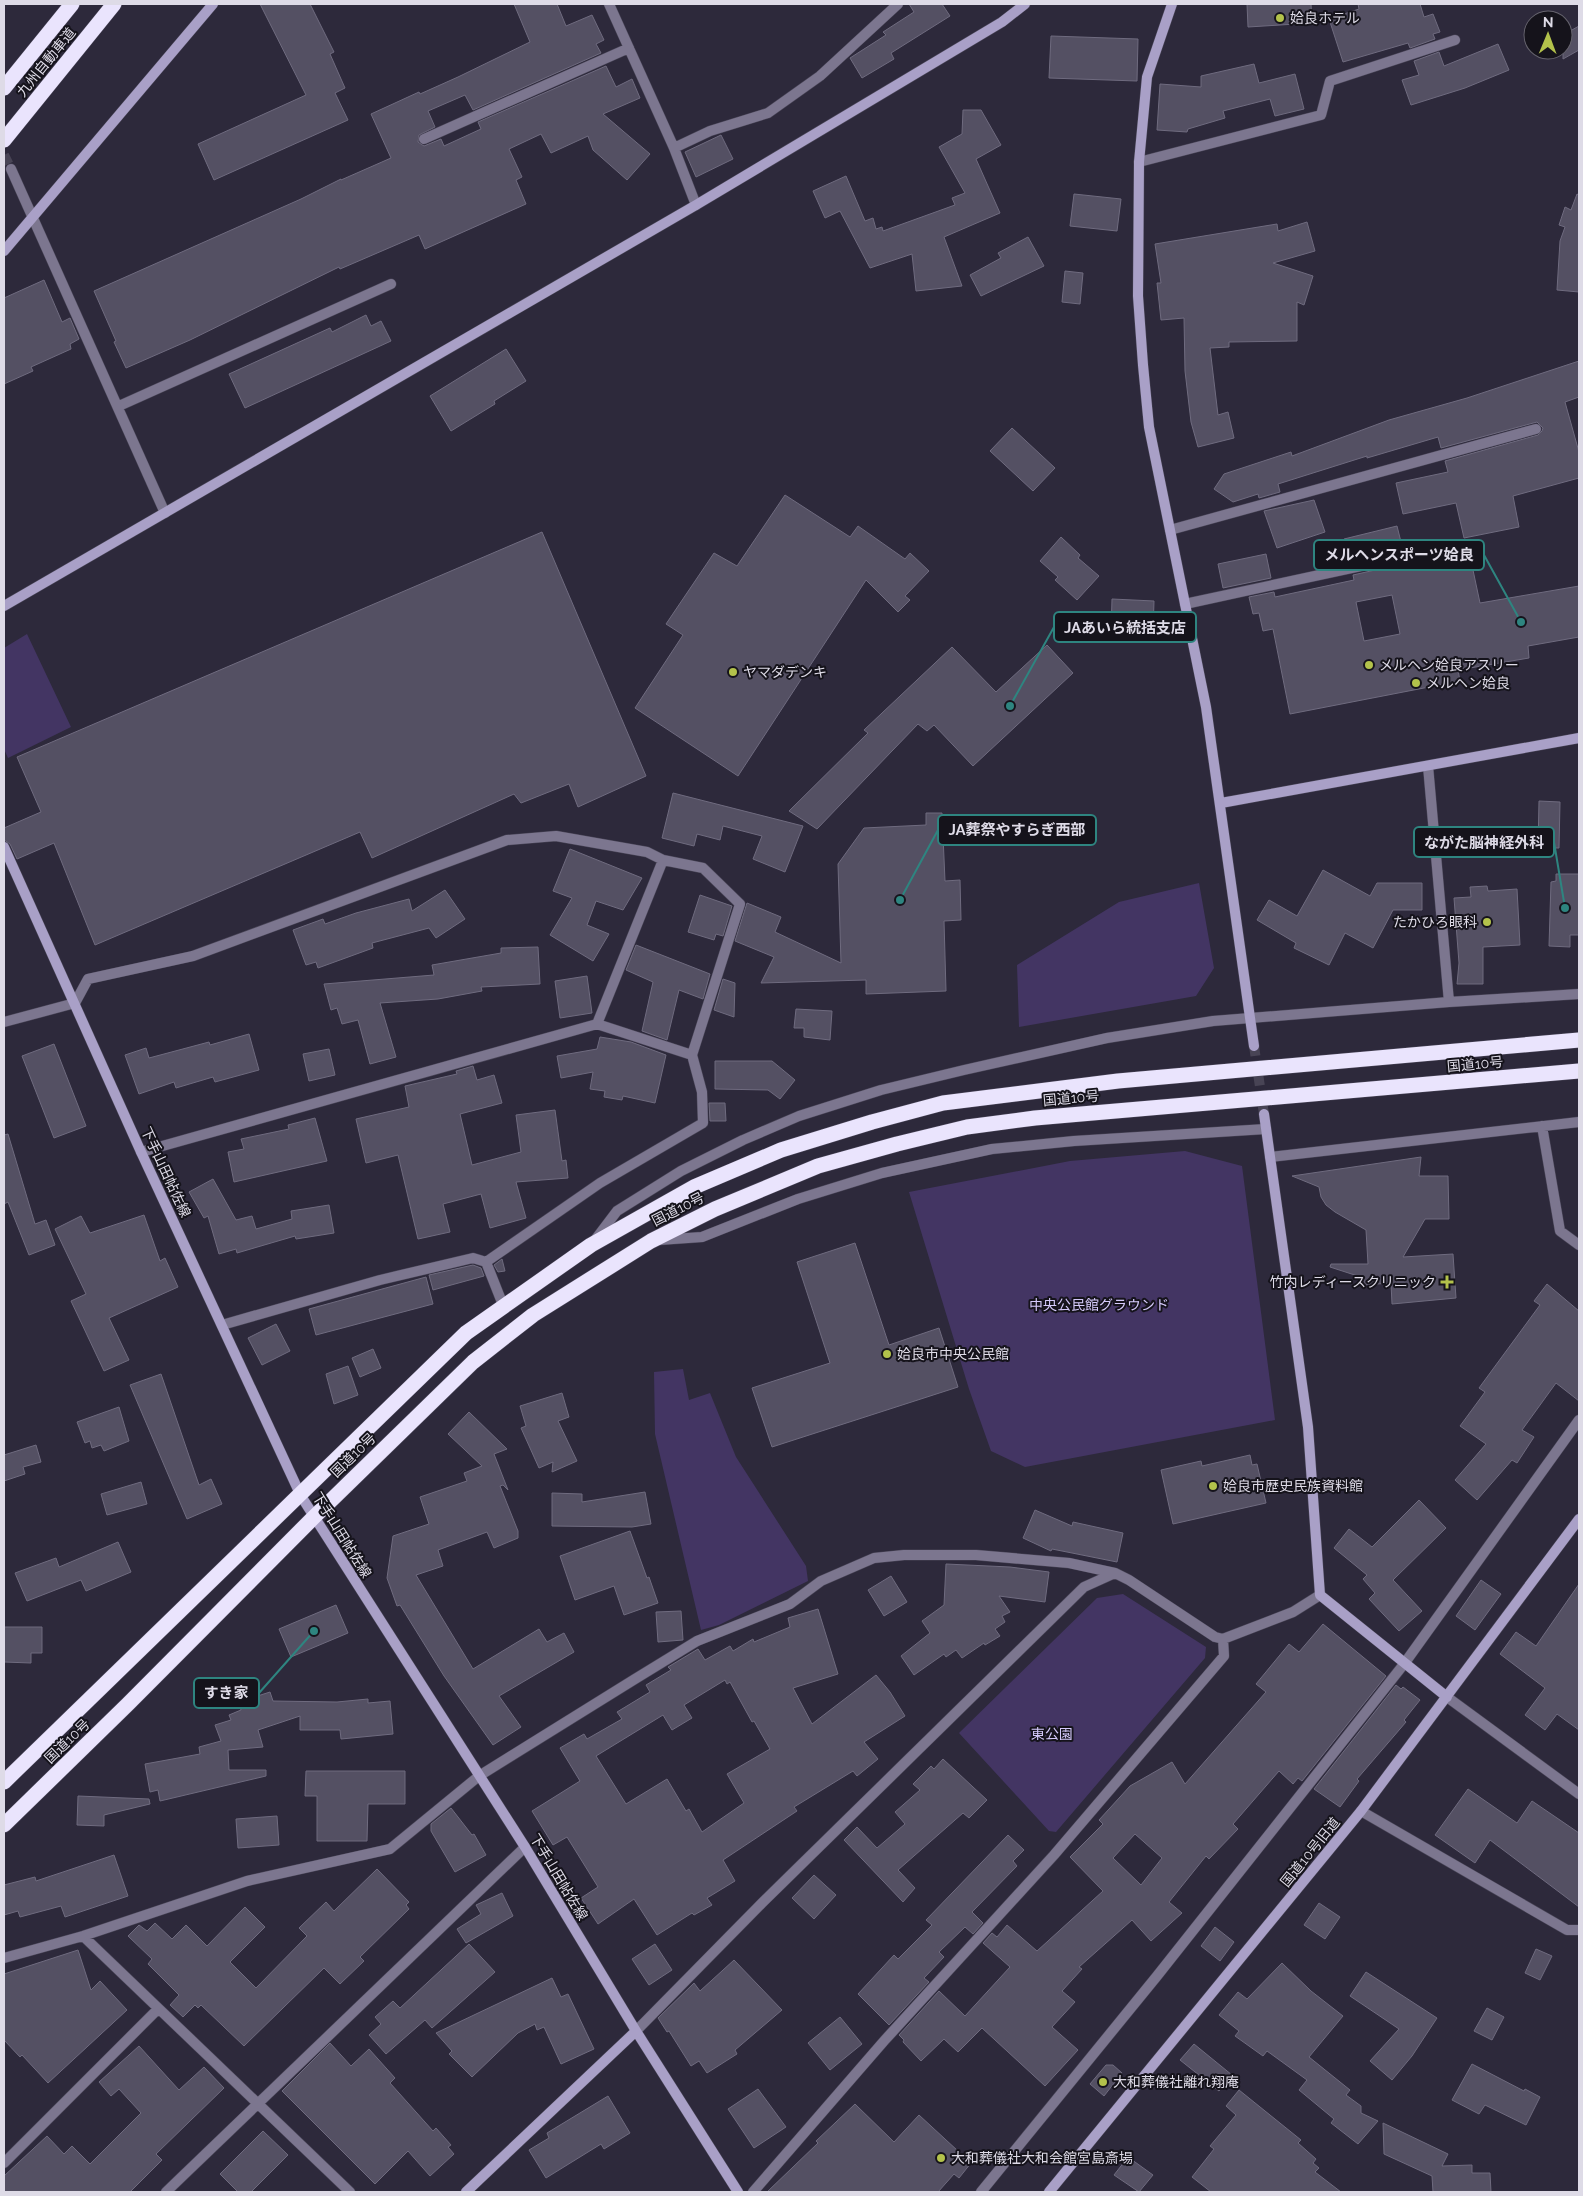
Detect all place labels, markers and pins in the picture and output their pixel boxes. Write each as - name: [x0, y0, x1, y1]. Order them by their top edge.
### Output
- place label: 姶良ホテル: [1290, 10, 1360, 26]
- marker: 姶良ホテル: [1274, 12, 1286, 24]
- callout: メルヘンスポーツ姶良: [1314, 540, 1484, 570]
- callout: JAあいら統括支店: [1054, 612, 1196, 642]
- place label: メルヘン姶良アスリー: [1379, 657, 1519, 673]
- marker: メルヘン姶良アスリー: [1363, 659, 1375, 671]
- place label: ヤマダデンキ: [743, 664, 827, 680]
- marker: ヤマダデンキ: [727, 666, 739, 678]
- place label: メルヘン姶良: [1426, 675, 1510, 691]
- marker: メルヘン姶良: [1410, 677, 1422, 689]
- callout: JA葬祭やすらぎ西部: [938, 815, 1096, 845]
- callout: ながた脳神経外科: [1414, 827, 1554, 857]
- place label: たかひろ眼科: [1393, 914, 1477, 930]
- marker: たかひろ眼科: [1481, 916, 1493, 928]
- place label: 竹内レディースクリニック: [1270, 1274, 1436, 1290]
- marker: 竹内レディースクリニック: [1440, 1275, 1454, 1289]
- place label: 姶良市中央公民館: [897, 1346, 1009, 1362]
- marker: 姶良市中央公民館: [881, 1348, 893, 1360]
- place label: 姶良市歴史民族資料館: [1223, 1478, 1363, 1494]
- marker: 姶良市歴史民族資料館: [1207, 1480, 1219, 1492]
- callout: すき家: [194, 1678, 259, 1708]
- place label: 大和葬儀社離れ翔庵: [1113, 2074, 1239, 2090]
- marker: 大和葬儀社離れ翔庵: [1097, 2076, 1109, 2088]
- place label: 大和葬儀社大和会館宮島斎場: [951, 2150, 1133, 2166]
- marker: 大和葬儀社大和会館宮島斎場: [935, 2152, 947, 2164]

